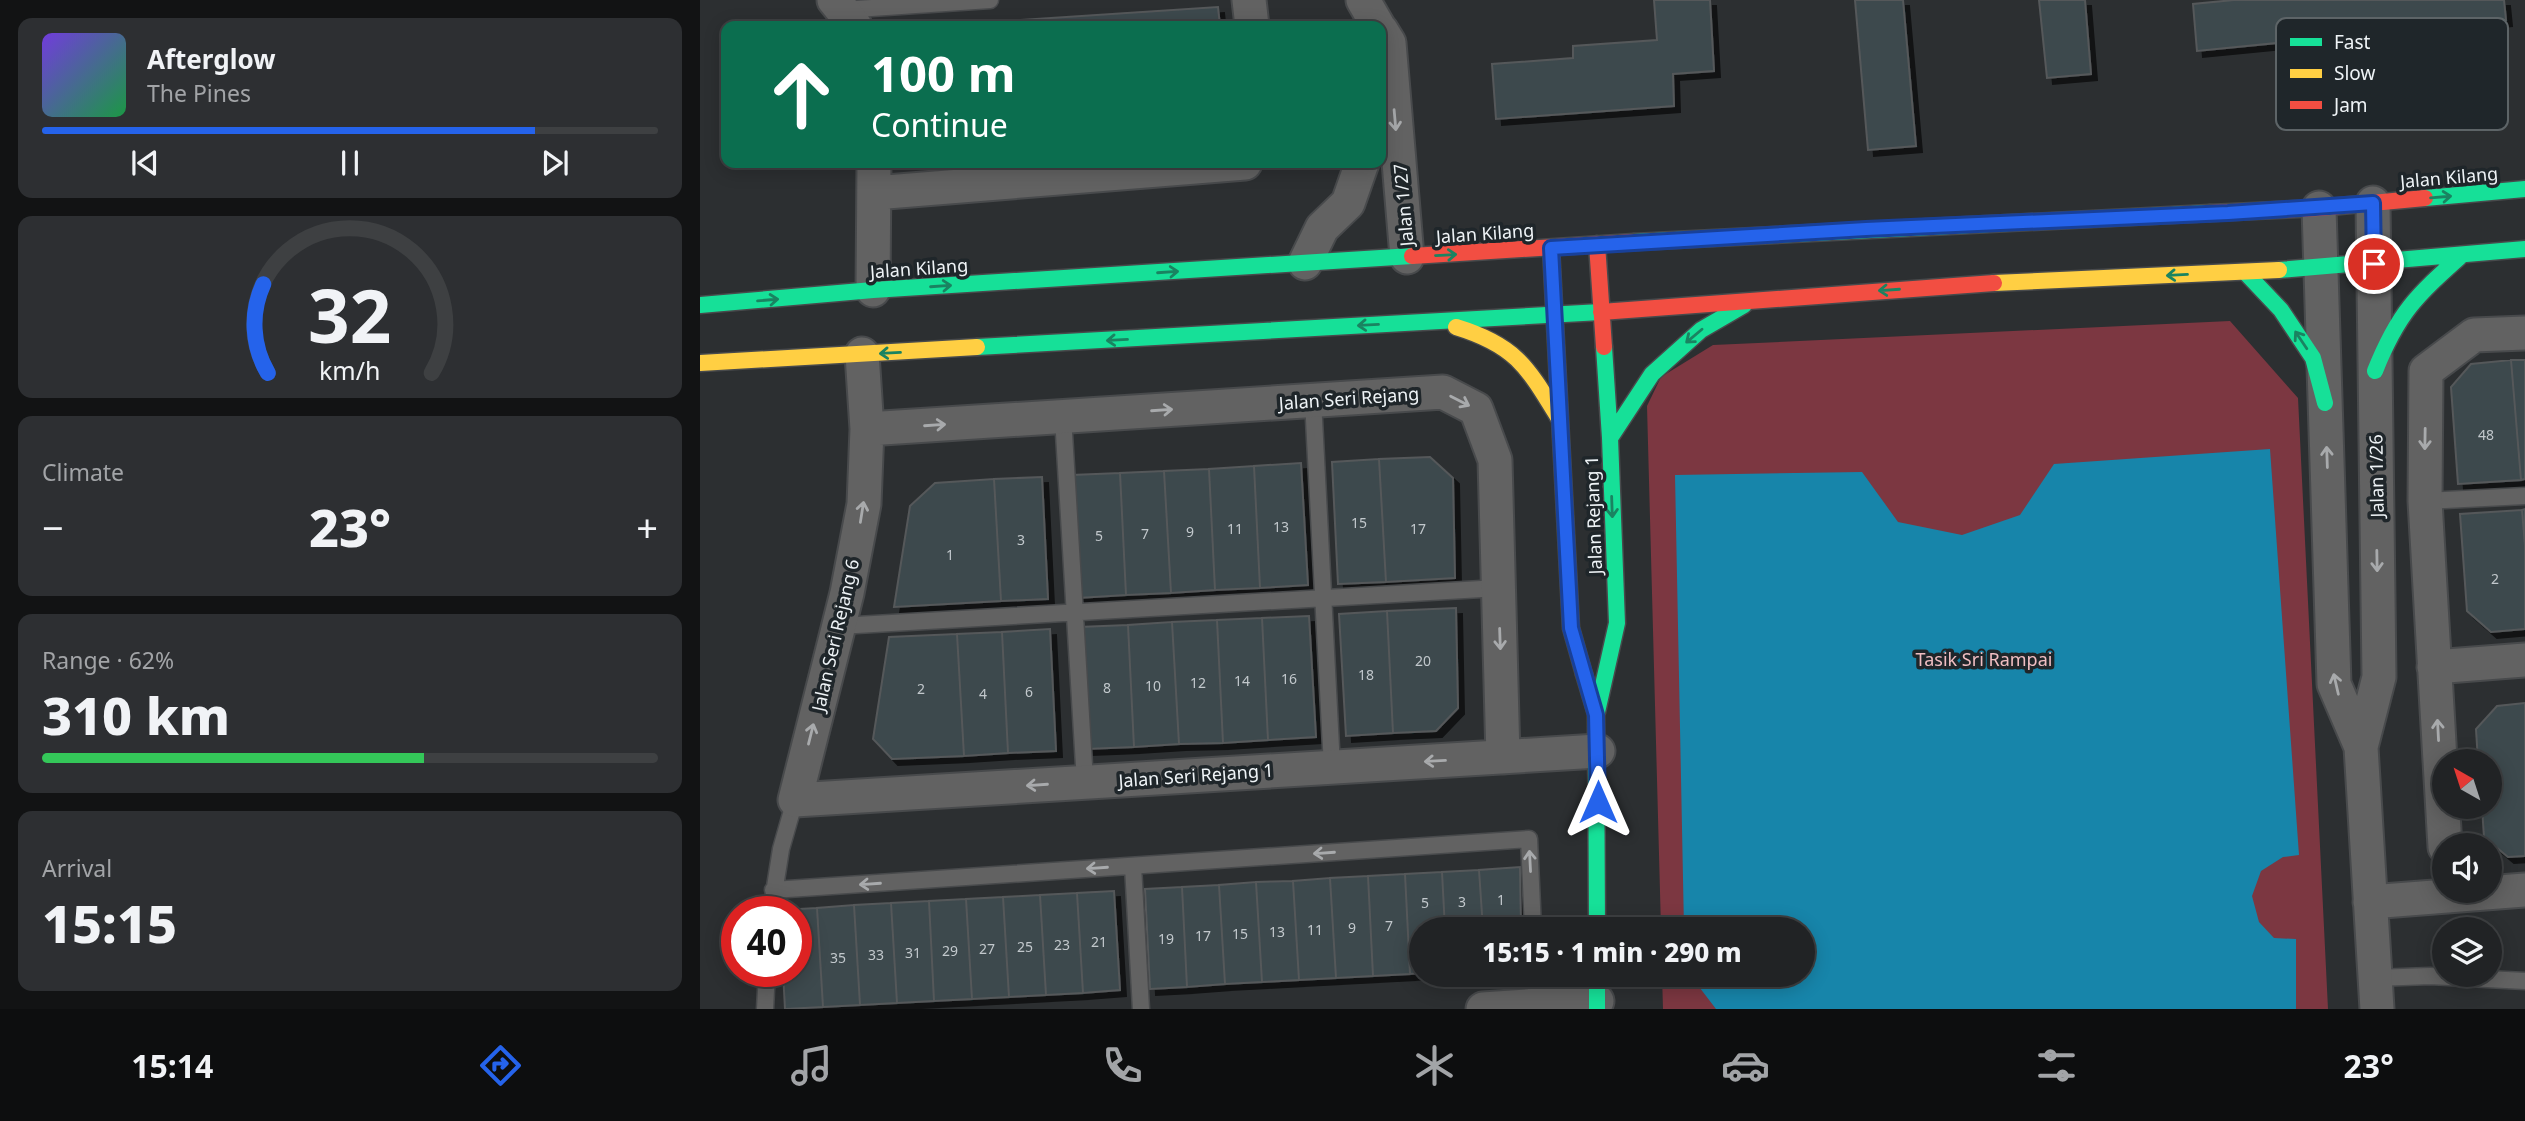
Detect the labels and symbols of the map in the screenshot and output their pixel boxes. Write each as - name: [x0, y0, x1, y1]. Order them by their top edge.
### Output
- legend: [2276, 18, 2508, 130]
- text: Fast: [2334, 29, 2371, 55]
- text: Slow: [2334, 60, 2375, 86]
- text: Jam: [2332, 92, 2368, 118]
- one-way arrow: [1389, 109, 1402, 131]
- street label: Jalan Kilang: [2397, 161, 2499, 193]
- street label: Jalan 1/27: [1387, 163, 1419, 249]
- one-way arrow: [2429, 190, 2452, 203]
- street label: Jalan Kilang: [1433, 218, 1535, 249]
- pin: [2344, 234, 2404, 294]
- one-way arrow: [1434, 248, 1457, 261]
- street label: Jalan Kilang: [867, 253, 969, 284]
- one-way arrow: [1157, 265, 1179, 278]
- one-way arrow: [2166, 269, 2189, 282]
- one-way arrow: [930, 279, 952, 292]
- one-way arrow: [1878, 284, 1901, 297]
- one-way arrow: [756, 293, 779, 306]
- one-way arrow: [1357, 319, 1380, 332]
- one-way arrow: [1686, 328, 1704, 344]
- one-way arrow: [2293, 331, 2308, 350]
- one-way arrow: [1106, 333, 1129, 346]
- one-way arrow: [879, 347, 902, 360]
- street label: Jalan Seri Rejang: [1276, 381, 1420, 415]
- one-way arrow: [1449, 394, 1470, 408]
- one-way arrow: [1150, 403, 1173, 416]
- one-way arrow: [923, 418, 946, 431]
- house number: 48: [2478, 425, 2494, 444]
- one-way arrow: [2418, 427, 2432, 450]
- street label: Jalan 1/26: [2363, 434, 2389, 520]
- one-way arrow: [2320, 446, 2334, 469]
- street label: Jalan Rejang 1: [1579, 455, 1607, 577]
- one-way arrow: [1606, 495, 1619, 518]
- one-way arrow: [856, 501, 869, 524]
- house number: 15: [1351, 513, 1367, 532]
- house number: 13: [1273, 517, 1289, 536]
- house number: 11: [1227, 519, 1243, 538]
- house number: 17: [1410, 519, 1426, 538]
- house number: 9: [1186, 522, 1194, 541]
- house number: 7: [1141, 524, 1149, 543]
- house number: 5: [1095, 526, 1103, 545]
- house number: 3: [1017, 530, 1025, 549]
- house number: 1: [946, 545, 954, 564]
- one-way arrow: [2370, 550, 2384, 573]
- street label: Jalan Seri Rejang 6: [805, 556, 864, 715]
- house number: 2: [2491, 569, 2499, 588]
- one-way arrow: [1493, 628, 1507, 651]
- park label: Tasik Sri Rampai: [1916, 647, 2052, 671]
- house number: 20: [1415, 651, 1431, 670]
- house number: 18: [1358, 665, 1374, 684]
- house number: 16: [1281, 669, 1297, 688]
- house number: 14: [1234, 671, 1250, 690]
- house number: 12: [1190, 673, 1206, 692]
- one-way arrow: [2329, 673, 2343, 696]
- house number: 10: [1145, 676, 1161, 695]
- house number: 8: [1103, 678, 1111, 697]
- house number: 2: [917, 679, 925, 698]
- house number: 6: [1025, 682, 1033, 701]
- house number: 4: [979, 684, 987, 703]
- one-way arrow: [2431, 719, 2444, 742]
- one-way arrow: [805, 723, 818, 746]
- north arrow: [2432, 749, 2502, 819]
- one-way arrow: [1424, 754, 1447, 767]
- street label: Jalan Seri Rejang 1: [1116, 758, 1274, 793]
- position arrow: [1561, 765, 1635, 839]
- one-way arrow: [1026, 779, 1049, 792]
- one-way arrow: [1313, 847, 1335, 860]
- one-way arrow: [1523, 850, 1536, 873]
- one-way arrow: [1086, 862, 1108, 875]
- one-way arrow: [858, 877, 881, 890]
- house number: 1: [1497, 890, 1505, 909]
- house number: 3: [1458, 892, 1466, 911]
- house number: 5: [1421, 893, 1429, 912]
- speed limit sign: 40: [721, 896, 812, 987]
- house number: 7: [1385, 916, 1393, 935]
- house number: 9: [1348, 918, 1356, 937]
- house number: 11: [1307, 920, 1323, 939]
- house number: 13: [1269, 922, 1285, 941]
- house number: 15: [1232, 924, 1248, 943]
- house number: 17: [1195, 926, 1211, 945]
- house number: 19: [1158, 929, 1174, 948]
- house number: 21: [1091, 932, 1107, 951]
- house number: 23: [1054, 935, 1070, 954]
- house number: 25: [1017, 937, 1033, 956]
- house number: 27: [979, 939, 995, 958]
- house number: 29: [942, 941, 958, 960]
- house number: 31: [905, 943, 921, 962]
- house number: 33: [868, 945, 884, 964]
- house number: 35: [830, 948, 846, 967]

